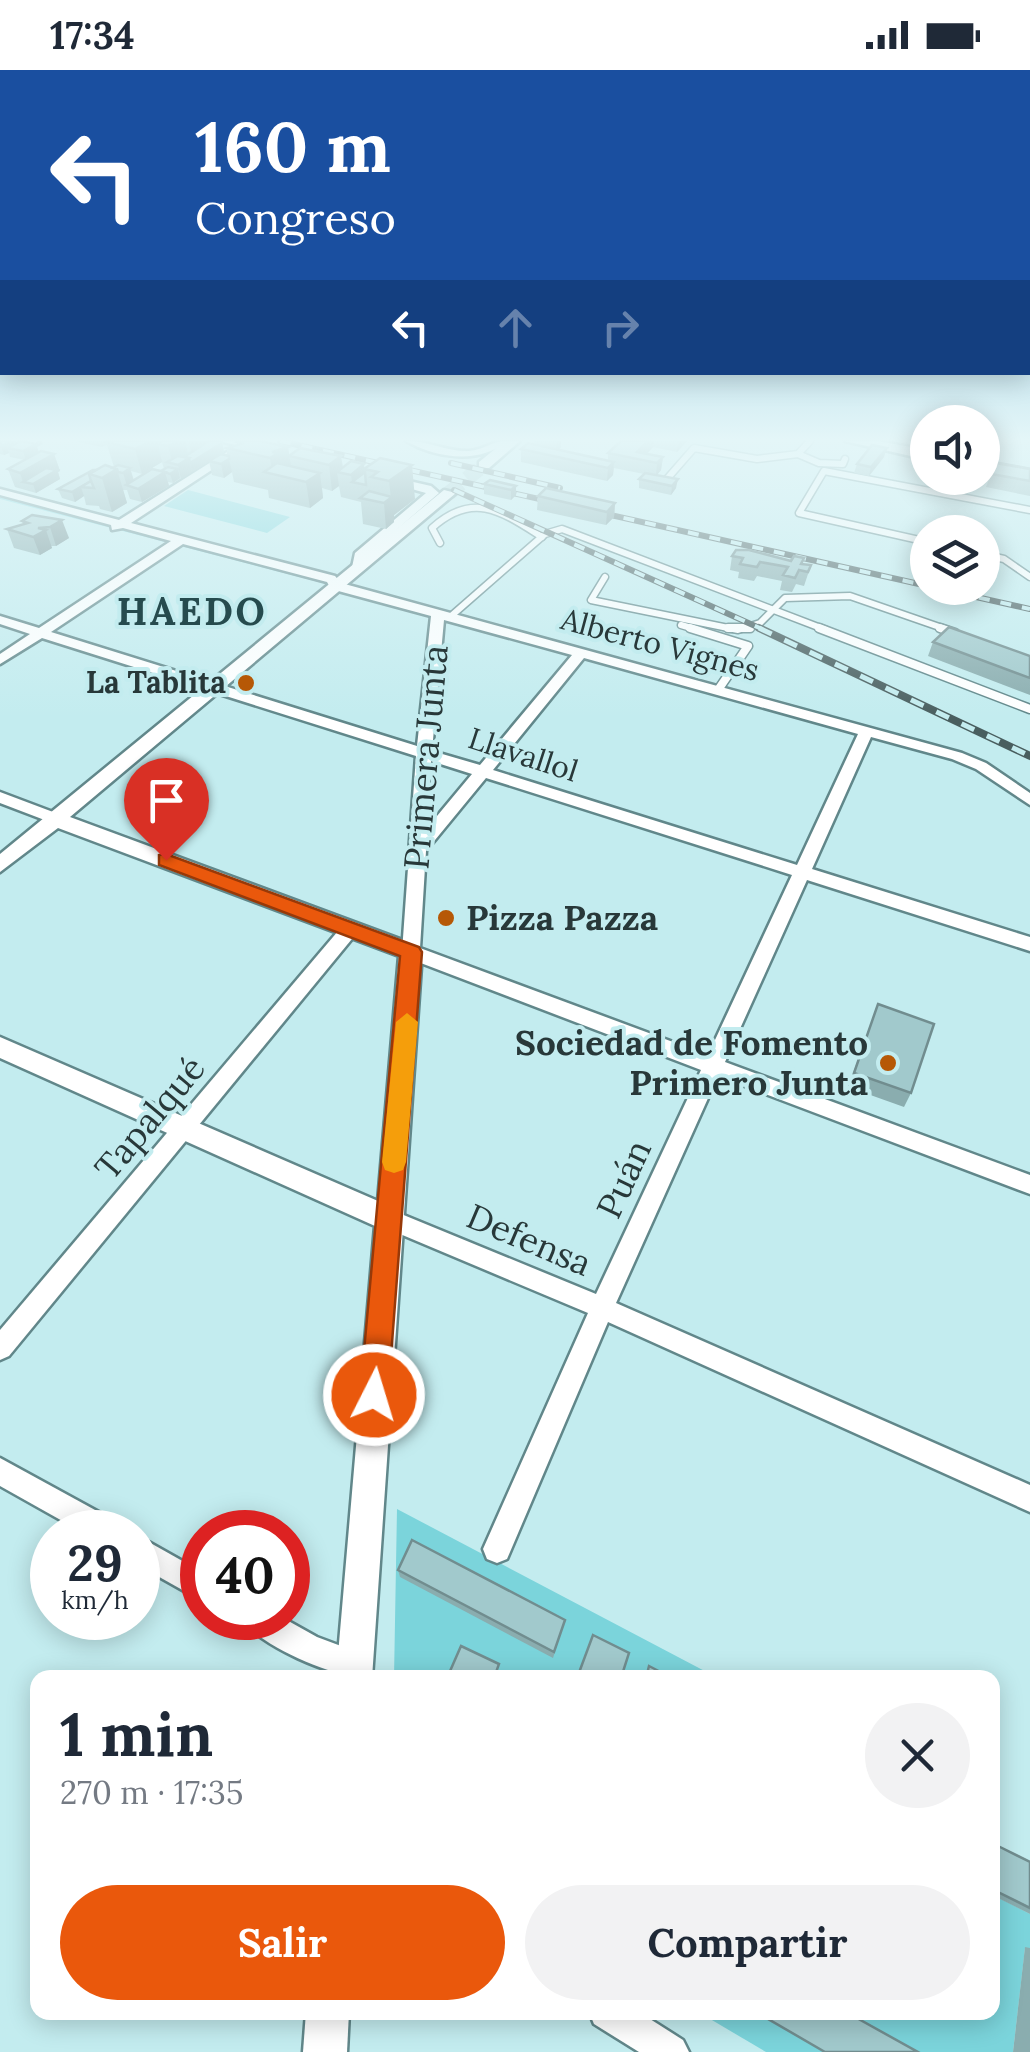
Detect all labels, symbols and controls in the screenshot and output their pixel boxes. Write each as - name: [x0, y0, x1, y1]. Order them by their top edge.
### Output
- text: 17:34: [50, 11, 135, 59]
- text: 160 m: [195, 102, 391, 191]
- icon: left: [30, 110, 160, 240]
- text: Congreso: [195, 189, 396, 246]
- icon: left: [383, 300, 438, 355]
- icon: ahead: [488, 300, 543, 355]
- icon: right: [593, 300, 648, 355]
- map controls: [910, 405, 1000, 605]
- button: sound: [910, 405, 1000, 495]
- button: layers: [910, 515, 1000, 605]
- district label: HAEDO: [117, 587, 267, 635]
- street label: Alberto Vignes: [556, 599, 763, 690]
- street label: Primera Junta: [393, 643, 458, 871]
- place label: La Tablita: [86, 663, 226, 701]
- marker: La Tablita: [235, 672, 257, 694]
- street label: Llavallol: [464, 719, 583, 790]
- pin: [124, 758, 209, 861]
- icon: arrive: [139, 773, 194, 828]
- place label: Pizza Pazza: [466, 895, 658, 940]
- marker: Pizza Pazza: [435, 907, 457, 929]
- place label: Sociedad de Fomento Primero Junta: [515, 1020, 868, 1105]
- street label: Tapalqué: [85, 1046, 214, 1189]
- marker: Sociedad de Fomento Primero Junta: [877, 1052, 899, 1074]
- street label: Puán: [586, 1132, 661, 1225]
- street label: Defensa: [460, 1193, 598, 1286]
- position arrow: [322, 1343, 426, 1447]
- speed limit sign: 40: [180, 1510, 310, 1640]
- text: 29: [67, 1531, 123, 1595]
- text: km/h: [61, 1584, 129, 1616]
- text: 1 min: [60, 1696, 213, 1772]
- button: close: [865, 1703, 970, 1808]
- text: 270 m · 17:35: [60, 1772, 243, 1813]
- button: Salir: [60, 1885, 505, 2000]
- button: Compartir: [525, 1885, 970, 2000]

